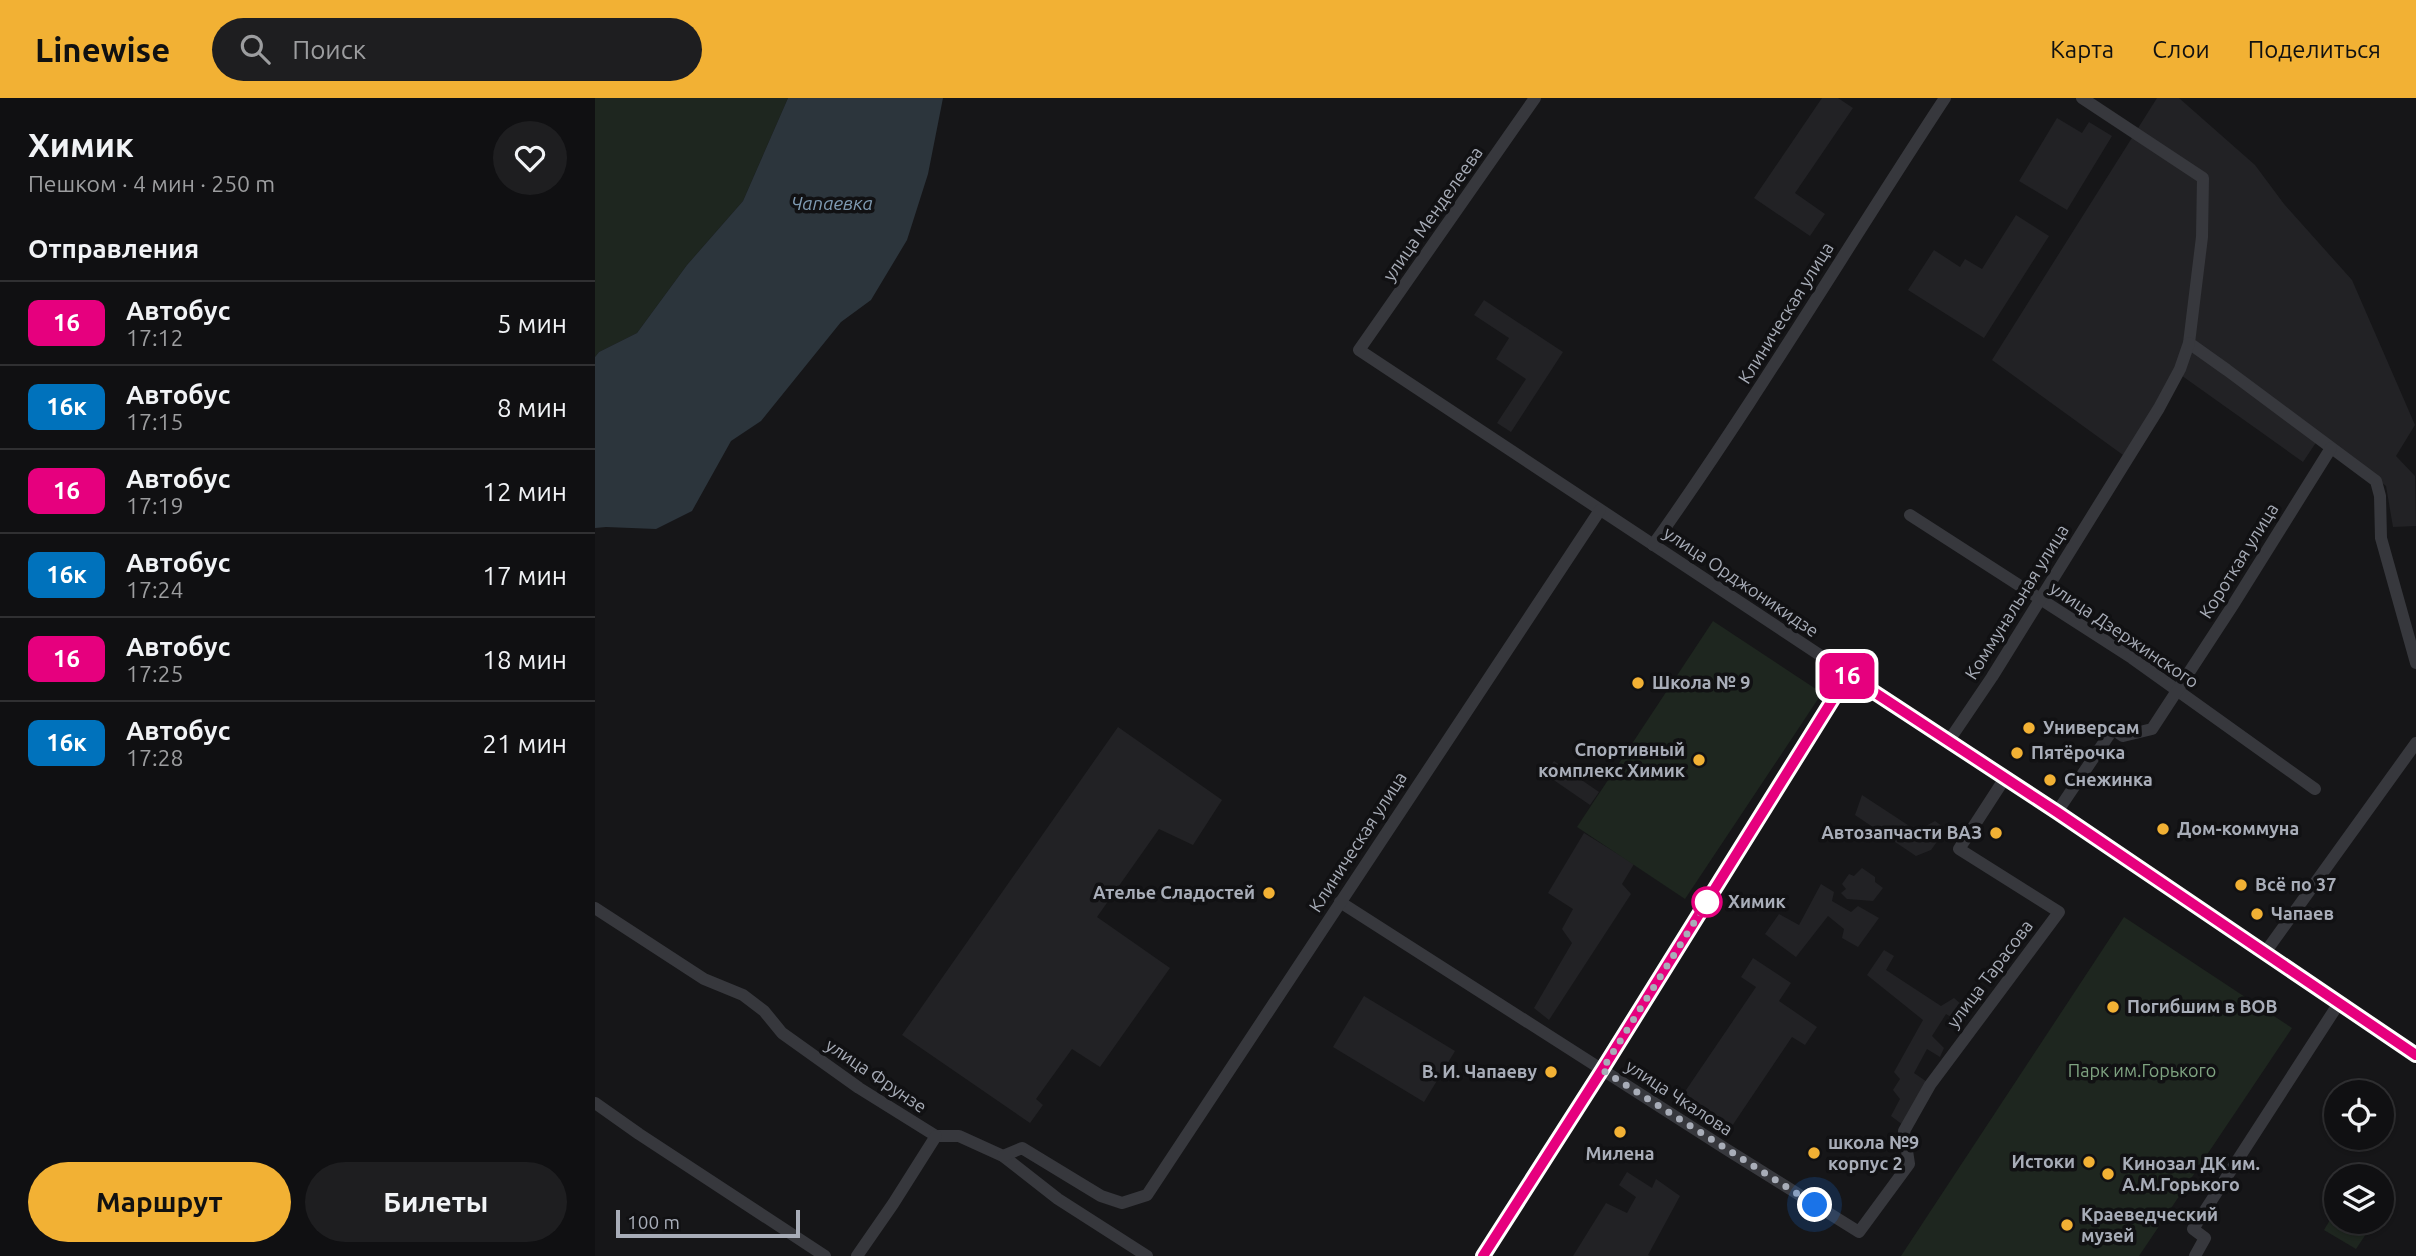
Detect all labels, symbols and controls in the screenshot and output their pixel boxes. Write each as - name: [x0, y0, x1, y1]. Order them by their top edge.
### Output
- search box: [212, 18, 702, 81]
- icon: search: [236, 30, 274, 68]
- text: Linewise: [35, 31, 170, 68]
- text: Поиск: [292, 35, 366, 64]
- text: Карта: [2050, 36, 2114, 63]
- text: Слои: [2152, 36, 2210, 63]
- text: Поделиться: [2248, 36, 2381, 63]
- button: heart: [493, 121, 567, 195]
- text: Химик: [28, 126, 134, 163]
- street label: улица Менделеева: [1378, 142, 1486, 285]
- text: Пешком · 4 мин · 250 m: [28, 171, 275, 196]
- water label: Чапаевка: [791, 192, 873, 214]
- text: Отправления: [28, 234, 199, 263]
- street label: Клиническая улица: [1733, 238, 1837, 387]
- text: Автобус: [126, 296, 230, 325]
- text: 16: [53, 309, 80, 336]
- text: 5 мин: [497, 309, 567, 338]
- text: 17:12: [126, 325, 184, 350]
- text: Автобус: [126, 380, 230, 409]
- text: 16к: [46, 393, 87, 420]
- text: 8 мин: [497, 393, 567, 422]
- text: 17:15: [126, 409, 184, 434]
- text: Автобус: [126, 464, 230, 493]
- text: 16: [53, 477, 80, 504]
- text: 12 мин: [482, 477, 567, 506]
- text: 17:19: [126, 493, 184, 518]
- street label: Короткая улица: [2195, 499, 2282, 622]
- street label: Коммунальная улица: [1960, 520, 2072, 682]
- street label: улица Орджоникидзе: [1660, 522, 1823, 640]
- text: Автобус: [126, 548, 230, 577]
- text: 16к: [46, 561, 87, 588]
- text: 17 мин: [482, 561, 567, 590]
- text: 17:24: [126, 577, 184, 602]
- street label: улица Дзержинского: [2046, 577, 2203, 691]
- text: Автобус: [126, 632, 230, 661]
- text: 16: [53, 645, 80, 672]
- text: 18 мин: [482, 645, 567, 674]
- line badge: 16: [1815, 653, 1879, 699]
- text: 17:25: [126, 661, 184, 686]
- text: 16: [1833, 662, 1861, 689]
- place label: Школа № 9: [1652, 672, 1750, 692]
- marker: Школа № 9: [1630, 675, 1646, 691]
- text: Автобус: [126, 716, 230, 745]
- place label: Универсам: [2043, 717, 2140, 737]
- marker: Универсам: [2021, 720, 2037, 736]
- text: 16к: [46, 729, 87, 756]
- text: 21 мин: [482, 729, 567, 758]
- place label: Спортивный комплекс Химик: [1538, 739, 1686, 780]
- place label: Пятёрочка: [2031, 742, 2125, 762]
- text: 17:28: [126, 745, 184, 770]
- marker: Пятёрочка: [2009, 745, 2025, 761]
- marker: Спортивный комплекс Химик: [1691, 752, 1707, 768]
- street label: Клиническая улица: [1304, 768, 1410, 915]
- place label: Снежинка: [2064, 769, 2153, 789]
- marker: Снежинка: [2042, 772, 2058, 788]
- place label: Дом-коммуна: [2177, 818, 2299, 838]
- marker: Дом-коммуна: [2155, 821, 2171, 837]
- place label: Автозапчасти ВАЗ: [1821, 822, 1982, 842]
- marker: Автозапчасти ВАЗ: [1988, 825, 2004, 841]
- place label: Всё по 37: [2255, 874, 2336, 894]
- marker: Всё по 37: [2233, 877, 2249, 893]
- place label: Ателье Сладостей: [1093, 882, 1255, 902]
- marker: Ателье Сладостей: [1261, 885, 1277, 901]
- marker: Химик: [1692, 887, 1722, 917]
- place label: Химик: [1728, 891, 1786, 911]
- place label: Чапаев: [2271, 903, 2334, 923]
- marker: Чапаев: [2249, 906, 2265, 922]
- street label: улица Тарасова: [1942, 916, 2036, 1031]
- place label: Погибшим в ВОВ: [2127, 996, 2278, 1016]
- marker: Погибшим в ВОВ: [2105, 999, 2121, 1015]
- street label: улица Фрунзе: [822, 1034, 931, 1116]
- street label: улица Чкалова: [1622, 1055, 1737, 1139]
- park label: Парк им.Горького: [2068, 1060, 2216, 1080]
- place label: В. И. Чапаеву: [1422, 1061, 1537, 1081]
- marker: В. И. Чапаеву: [1543, 1064, 1559, 1080]
- map controls: [2324, 1080, 2394, 1234]
- button: locate: [2324, 1080, 2394, 1150]
- marker: Милена: [1612, 1124, 1628, 1140]
- place label: школа №9 корпус 2: [1828, 1132, 1919, 1173]
- place label: Милена: [1586, 1143, 1654, 1163]
- marker: школа №9 корпус 2: [1806, 1145, 1822, 1161]
- place label: Истоки: [2012, 1151, 2075, 1171]
- place label: Кинозал ДК им. А.М.Горького: [2122, 1153, 2260, 1194]
- marker: Истоки: [2081, 1154, 2097, 1170]
- button: Маршрут: [28, 1162, 291, 1242]
- button: Билеты: [305, 1162, 567, 1242]
- button: layers: [2324, 1164, 2394, 1234]
- marker: Кинозал ДК им. А.М.Горького: [2100, 1166, 2116, 1182]
- your location: [1797, 1187, 1832, 1222]
- place label: Краеведческий музей: [2081, 1204, 2218, 1245]
- scale bar: [616, 1207, 800, 1239]
- text: 100 m: [627, 1211, 680, 1233]
- marker: Краеведческий музей: [2059, 1217, 2075, 1233]

